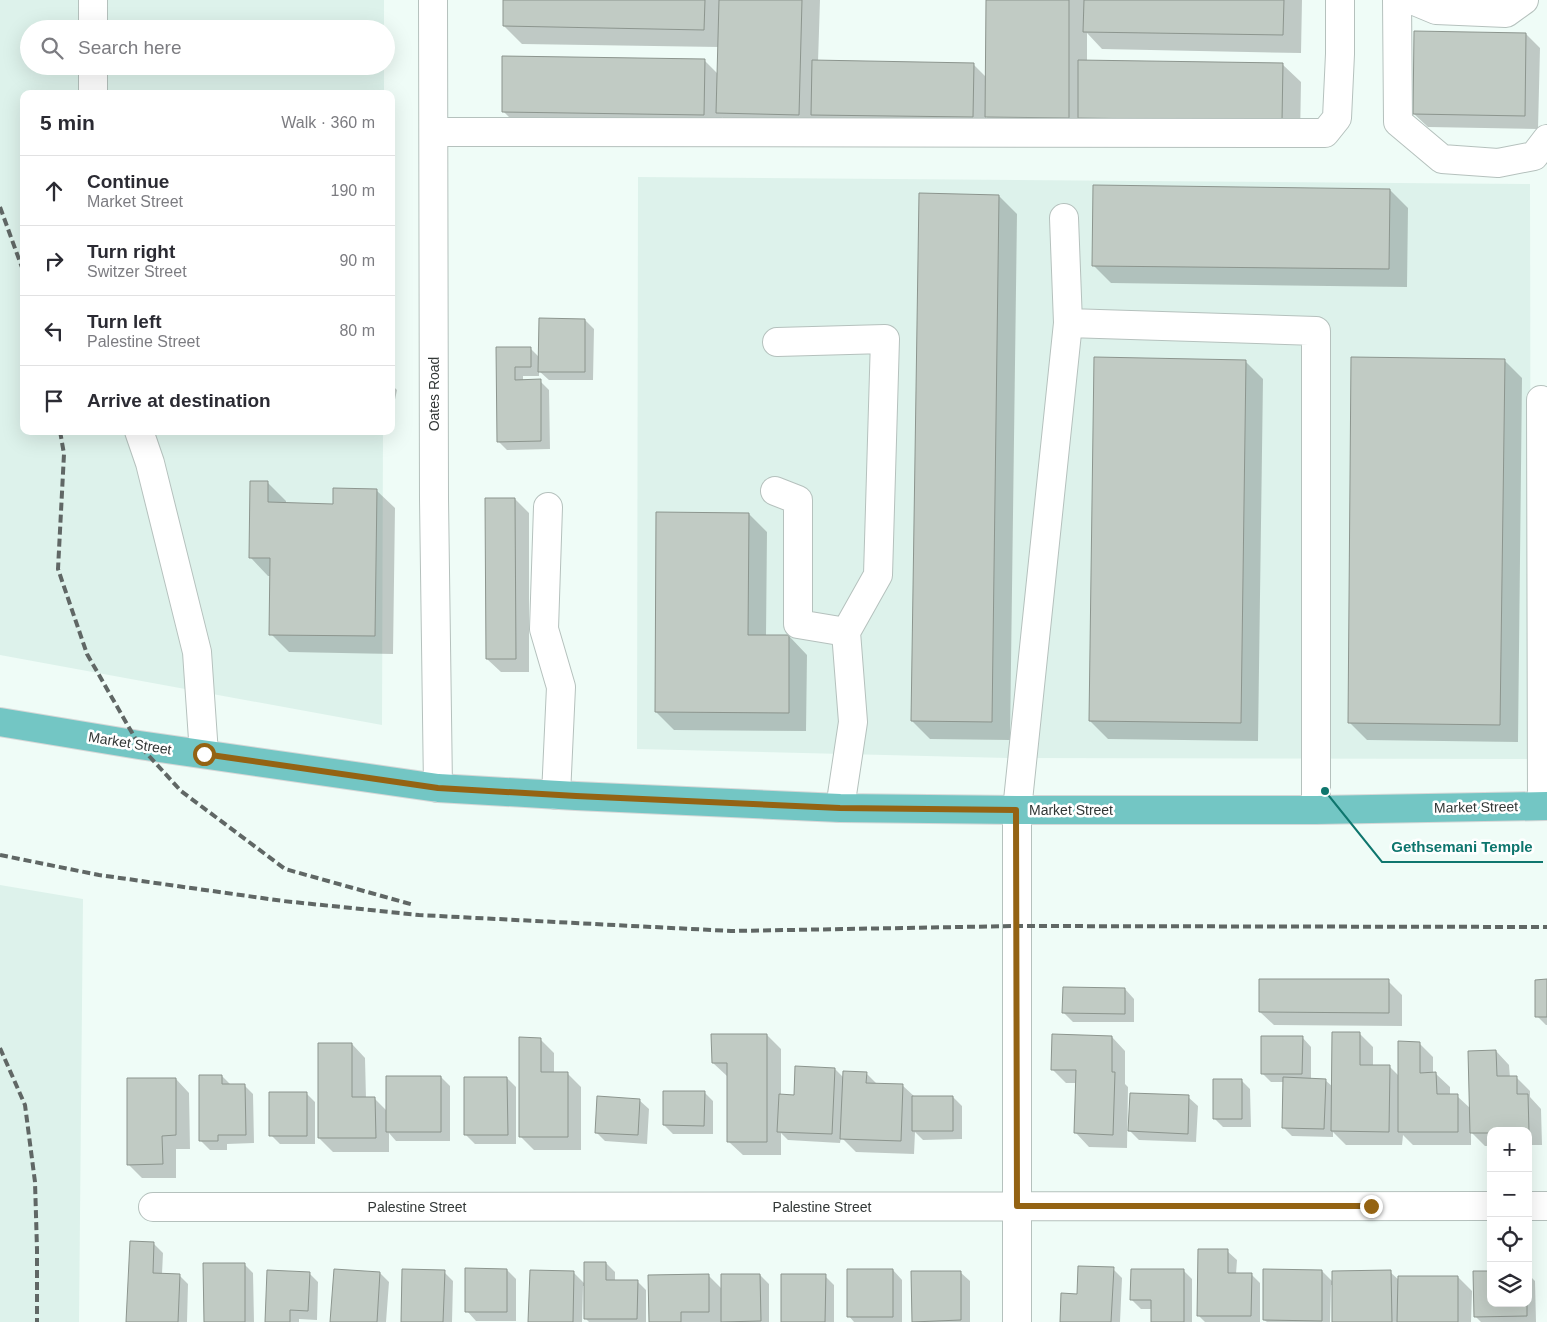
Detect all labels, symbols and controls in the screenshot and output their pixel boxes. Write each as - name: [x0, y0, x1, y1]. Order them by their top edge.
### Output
- search box: [20, 20, 395, 75]
- icon: search: [38, 34, 66, 62]
- text: Search here: [78, 37, 182, 58]
- text: 5 min: [40, 111, 95, 134]
- text: Walk · 360 m: [281, 114, 375, 131]
- text: Continue: [87, 171, 169, 192]
- icon: ahead: [40, 177, 68, 205]
- text: 190 m: [331, 182, 375, 199]
- text: Market Street: [87, 193, 183, 210]
- text: Turn right: [87, 241, 175, 262]
- icon: right: [40, 247, 68, 275]
- text: 90 m: [339, 252, 375, 269]
- text: Switzer Street: [87, 263, 187, 280]
- text: Turn left: [87, 311, 162, 332]
- icon: left: [40, 317, 68, 345]
- text: 80 m: [339, 322, 375, 339]
- text: Palestine Street: [87, 333, 200, 350]
- street label: Oates Road: [426, 357, 442, 431]
- icon: arrive: [40, 387, 68, 415]
- text: Arrive at destination: [87, 390, 271, 411]
- street label: Market Street: [87, 729, 173, 757]
- route start: [193, 743, 216, 766]
- street label: Market Street: [1434, 798, 1518, 816]
- street label: Market Street: [1029, 802, 1113, 818]
- callout: Gethsemani Temple: [1382, 832, 1543, 862]
- text: Gethsemani Temple: [1391, 838, 1533, 855]
- map controls: [1487, 1127, 1532, 1307]
- button: +: [1487, 1127, 1532, 1172]
- button: −: [1487, 1172, 1532, 1217]
- route end: [1360, 1195, 1383, 1218]
- street label: Palestine Street: [368, 1199, 467, 1215]
- street label: Palestine Street: [773, 1199, 872, 1215]
- button: locate: [1487, 1217, 1532, 1262]
- button: layers: [1487, 1262, 1532, 1307]

